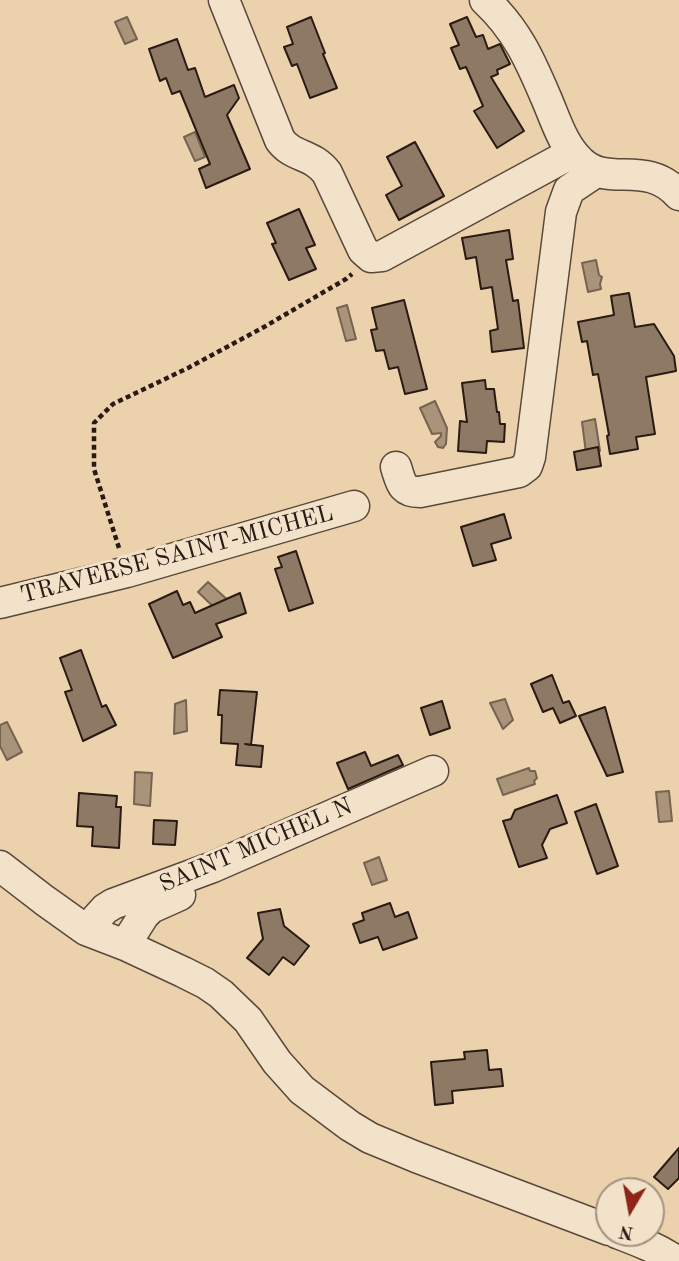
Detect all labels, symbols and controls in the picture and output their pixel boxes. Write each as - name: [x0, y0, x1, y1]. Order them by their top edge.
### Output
- street label: TRAVERSE SAINT-MICHEL: [17, 499, 337, 611]
- street label: SAINT MICHEL N: [155, 792, 357, 900]
- north arrow: [595, 1177, 665, 1247]
- text: N: [618, 1221, 635, 1242]

